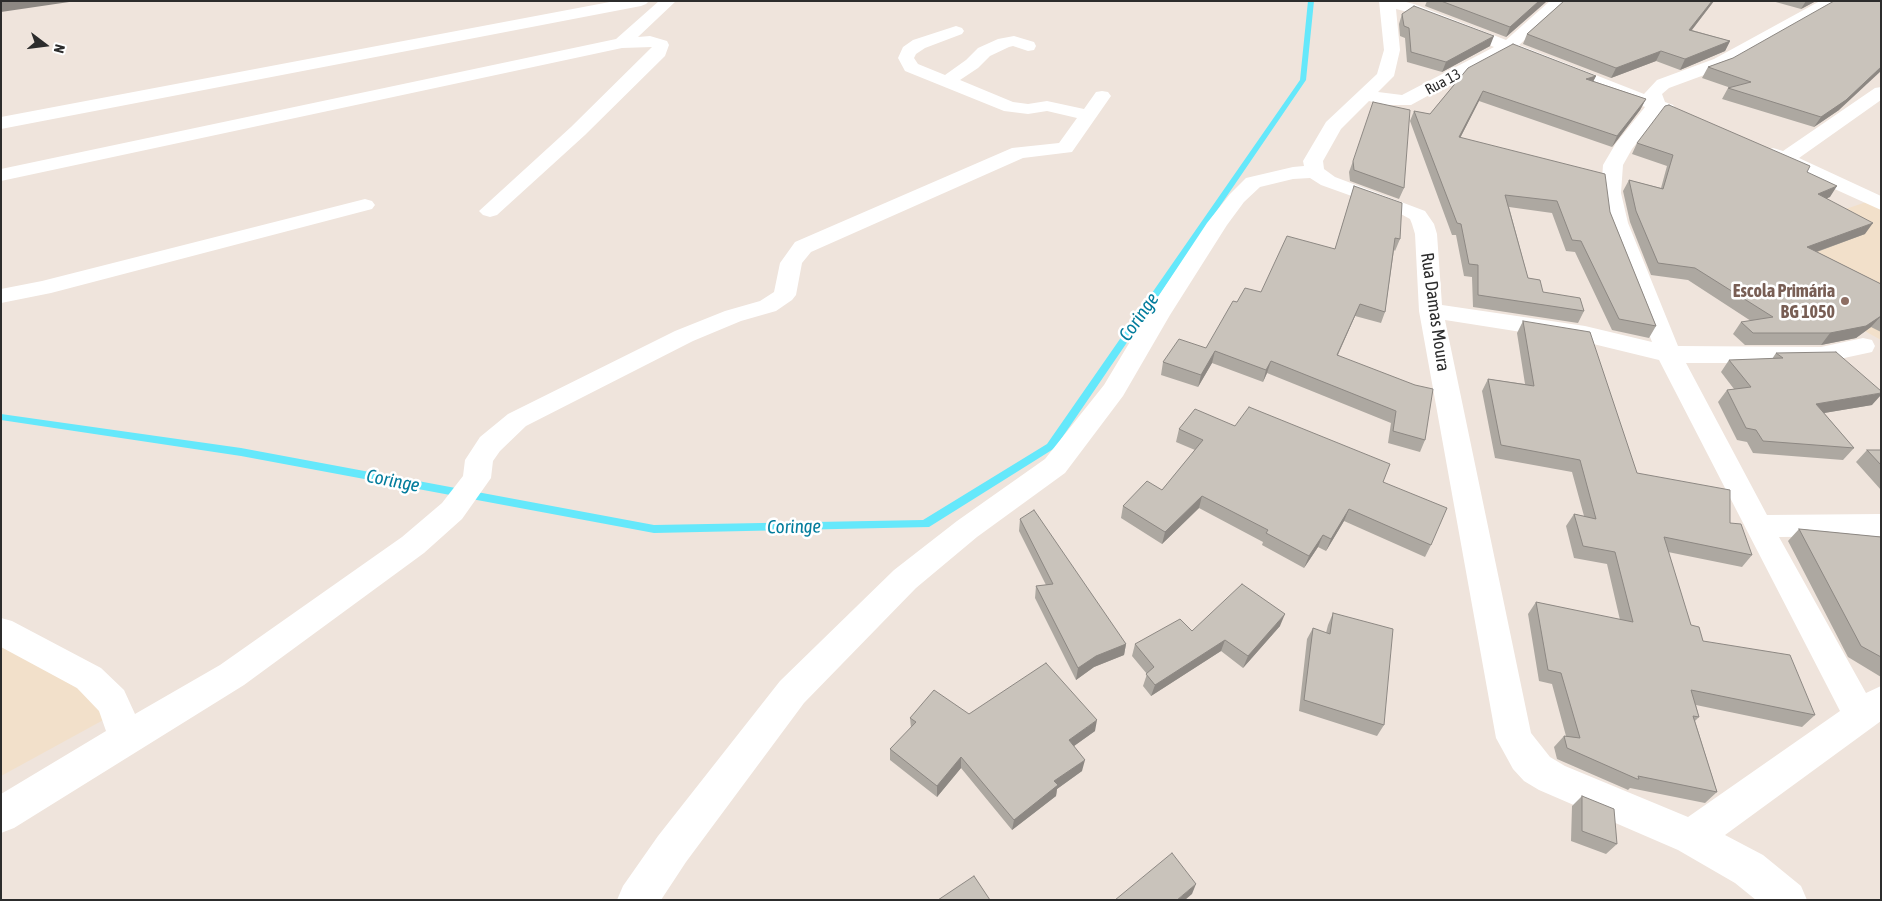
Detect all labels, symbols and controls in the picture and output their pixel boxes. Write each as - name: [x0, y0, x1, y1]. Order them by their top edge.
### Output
- north arrow: [20, 20, 70, 70]
- text: N: [51, 43, 68, 55]
- street label: Rua 13: [1422, 65, 1464, 99]
- street label: Rua Damas Moura: [1416, 251, 1454, 373]
- place label: Escola Primária BG 1050: [1733, 280, 1835, 322]
- water label: Coringe: [1114, 288, 1164, 346]
- marker: Escola Primária BG 1050: [1839, 295, 1851, 307]
- water label: Coringe: [364, 465, 422, 497]
- water label: Coringe: [767, 515, 821, 539]

